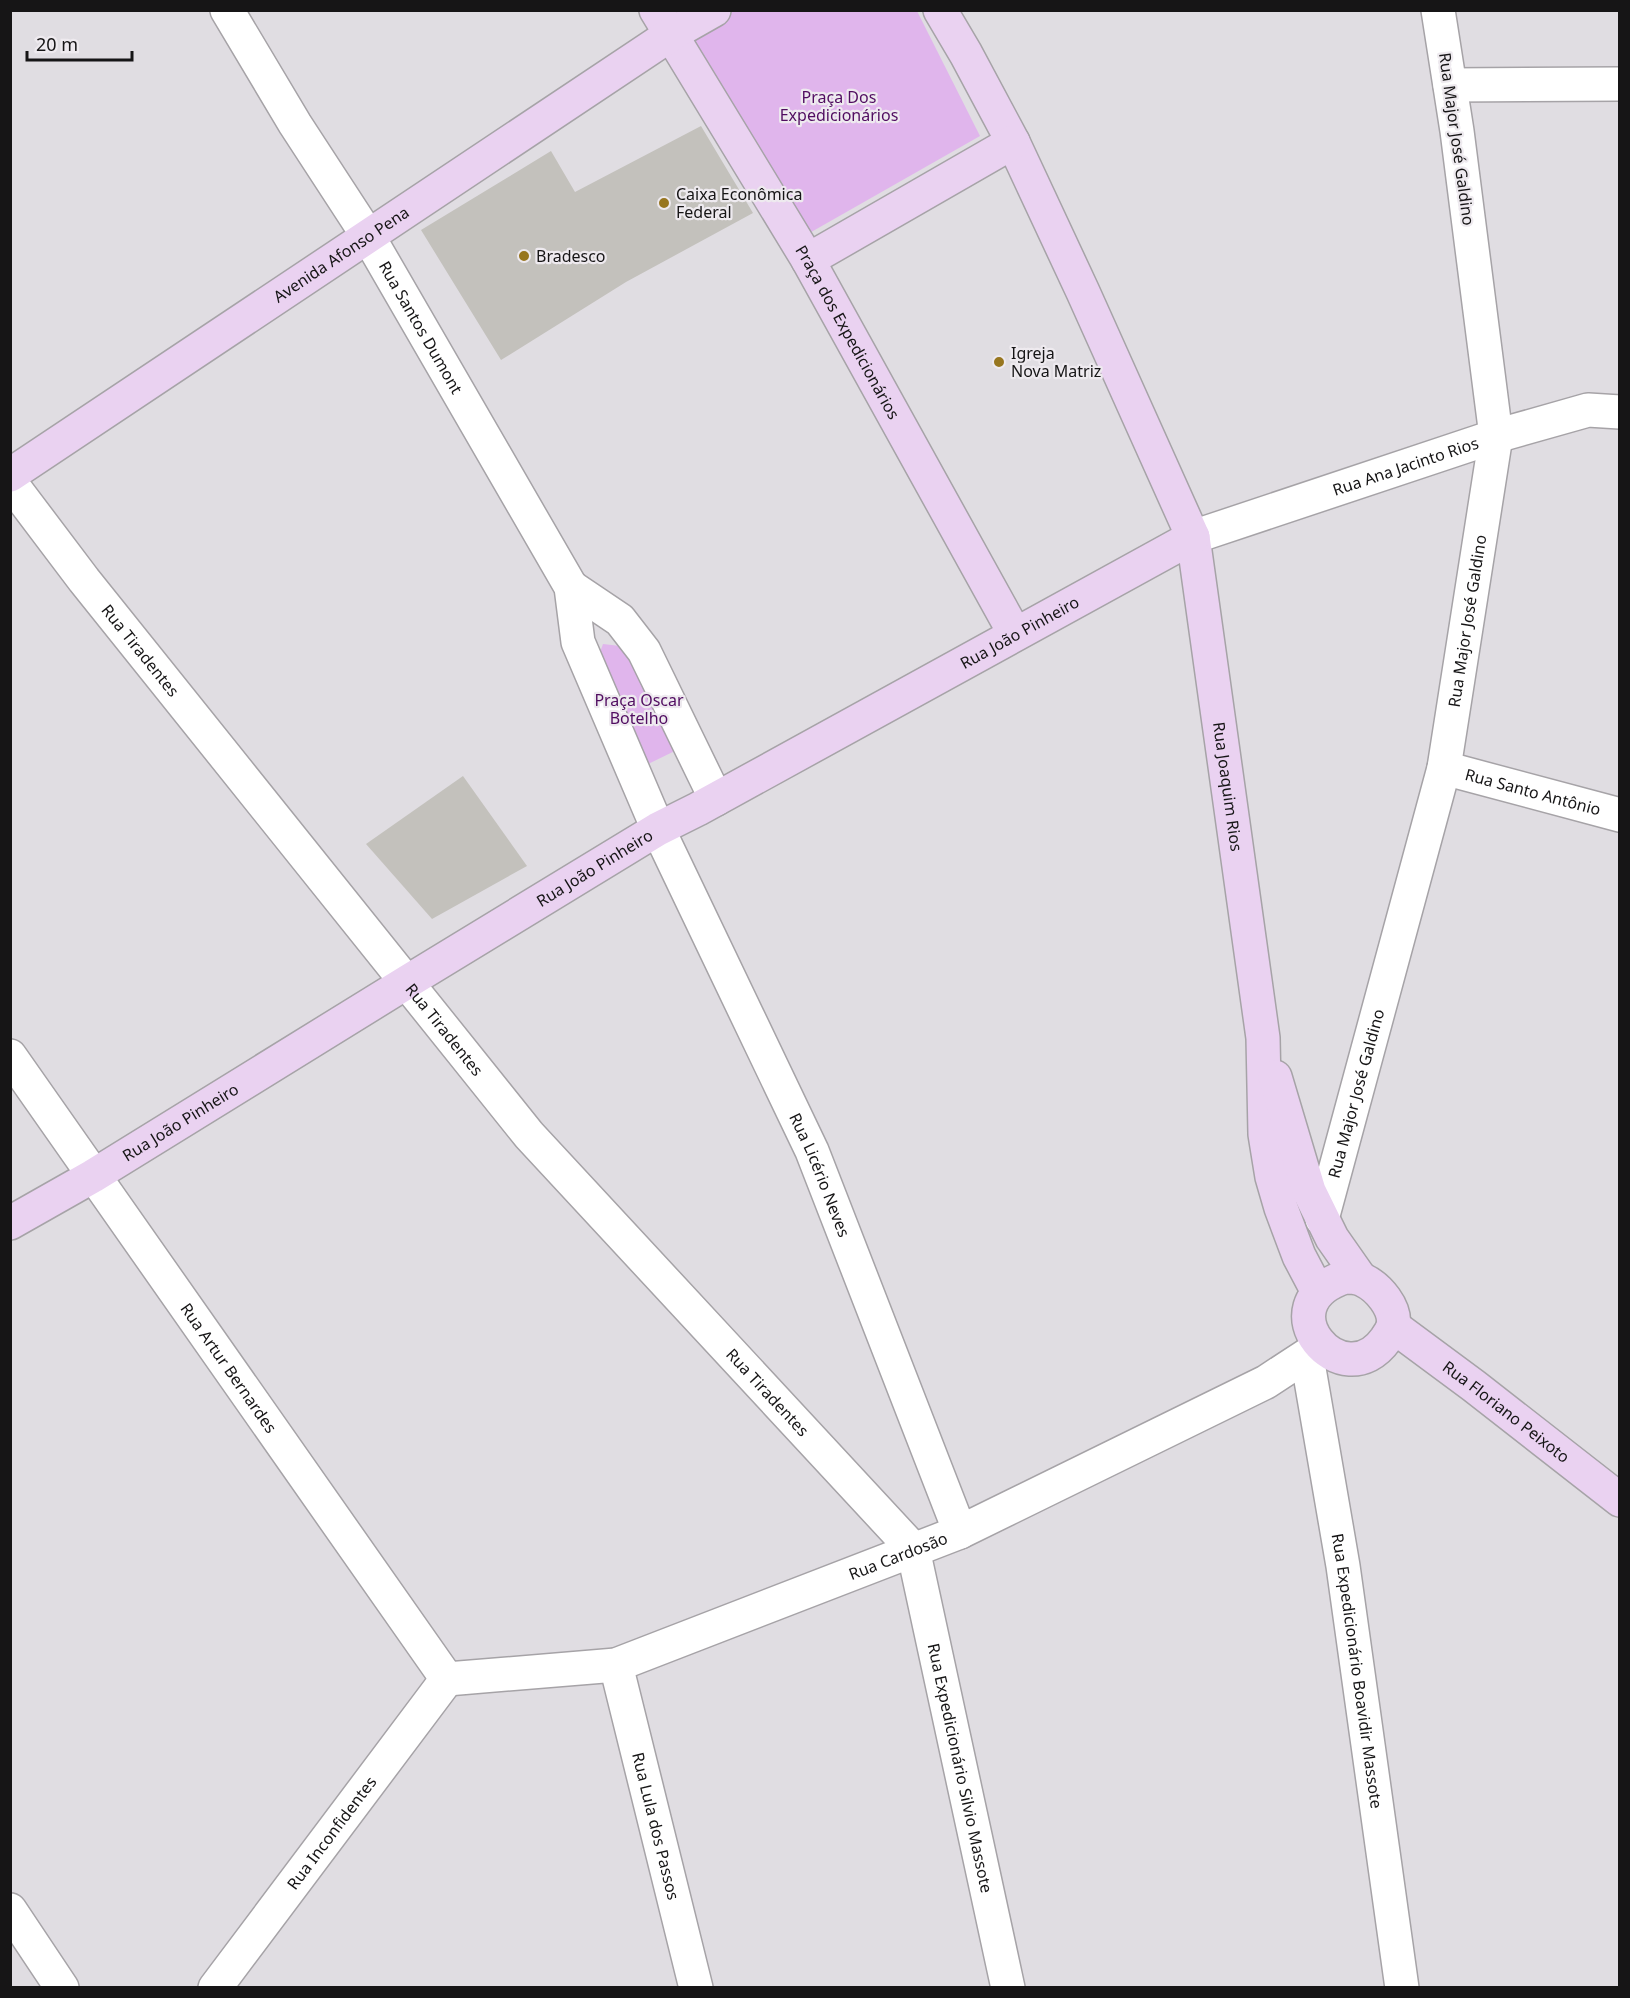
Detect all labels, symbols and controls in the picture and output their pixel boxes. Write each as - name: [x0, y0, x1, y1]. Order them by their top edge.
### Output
- scale bar: [27, 24, 132, 62]
- text: 20 m: [36, 32, 78, 56]
- street label: Rua Major José Galdino: [1434, 51, 1480, 227]
- park label: Praça Dos Expedicionários: [780, 86, 898, 126]
- place label: Caixa Econômica Federal: [676, 183, 802, 223]
- marker: Caixa Econômica Federal: [657, 196, 671, 210]
- street label: Avenida Afonso Pena: [269, 201, 413, 307]
- street label: Praça dos Expedicionários: [791, 241, 905, 423]
- place label: Bradesco: [536, 245, 606, 267]
- marker: Bradesco: [517, 249, 531, 263]
- street label: Rua Santos Dumont: [374, 257, 468, 398]
- place label: Igreja Nova Matriz: [1011, 342, 1101, 382]
- marker: Igreja Nova Matriz: [992, 355, 1006, 369]
- street label: Rua Ana Jacinto Rios: [1330, 432, 1481, 501]
- street label: Rua Major José Galdino: [1443, 533, 1491, 709]
- street label: Rua João Pinheiro: [956, 591, 1083, 674]
- street label: Rua Tiradentes: [97, 600, 184, 701]
- park label: Praça Oscar Botelho: [594, 689, 684, 729]
- street label: Rua Joaquim Rios: [1208, 720, 1248, 853]
- street label: Rua Santo Antônio: [1463, 763, 1603, 820]
- street label: Rua João Pinheiro: [532, 824, 657, 912]
- street label: Rua Tiradentes: [401, 979, 488, 1080]
- street label: Rua Major José Galdino: [1323, 1006, 1389, 1181]
- street label: Rua João Pinheiro: [118, 1078, 243, 1166]
- street label: Rua Licério Neves: [784, 1109, 855, 1240]
- street label: Rua Artur Bernardes: [176, 1299, 282, 1437]
- street label: Rua Tiradentes: [721, 1343, 814, 1441]
- street label: Rua Floriano Peixoto: [1438, 1356, 1574, 1468]
- street label: Rua Cardosão: [845, 1527, 951, 1585]
- street label: Rua Expedicionário Boavidir Massote: [1327, 1532, 1388, 1810]
- street label: Rua Expedicionário Silvio Massote: [923, 1641, 998, 1895]
- street label: Rua Lula dos Passos: [627, 1750, 685, 1902]
- street label: Rua Inconfidentes: [282, 1772, 381, 1894]

